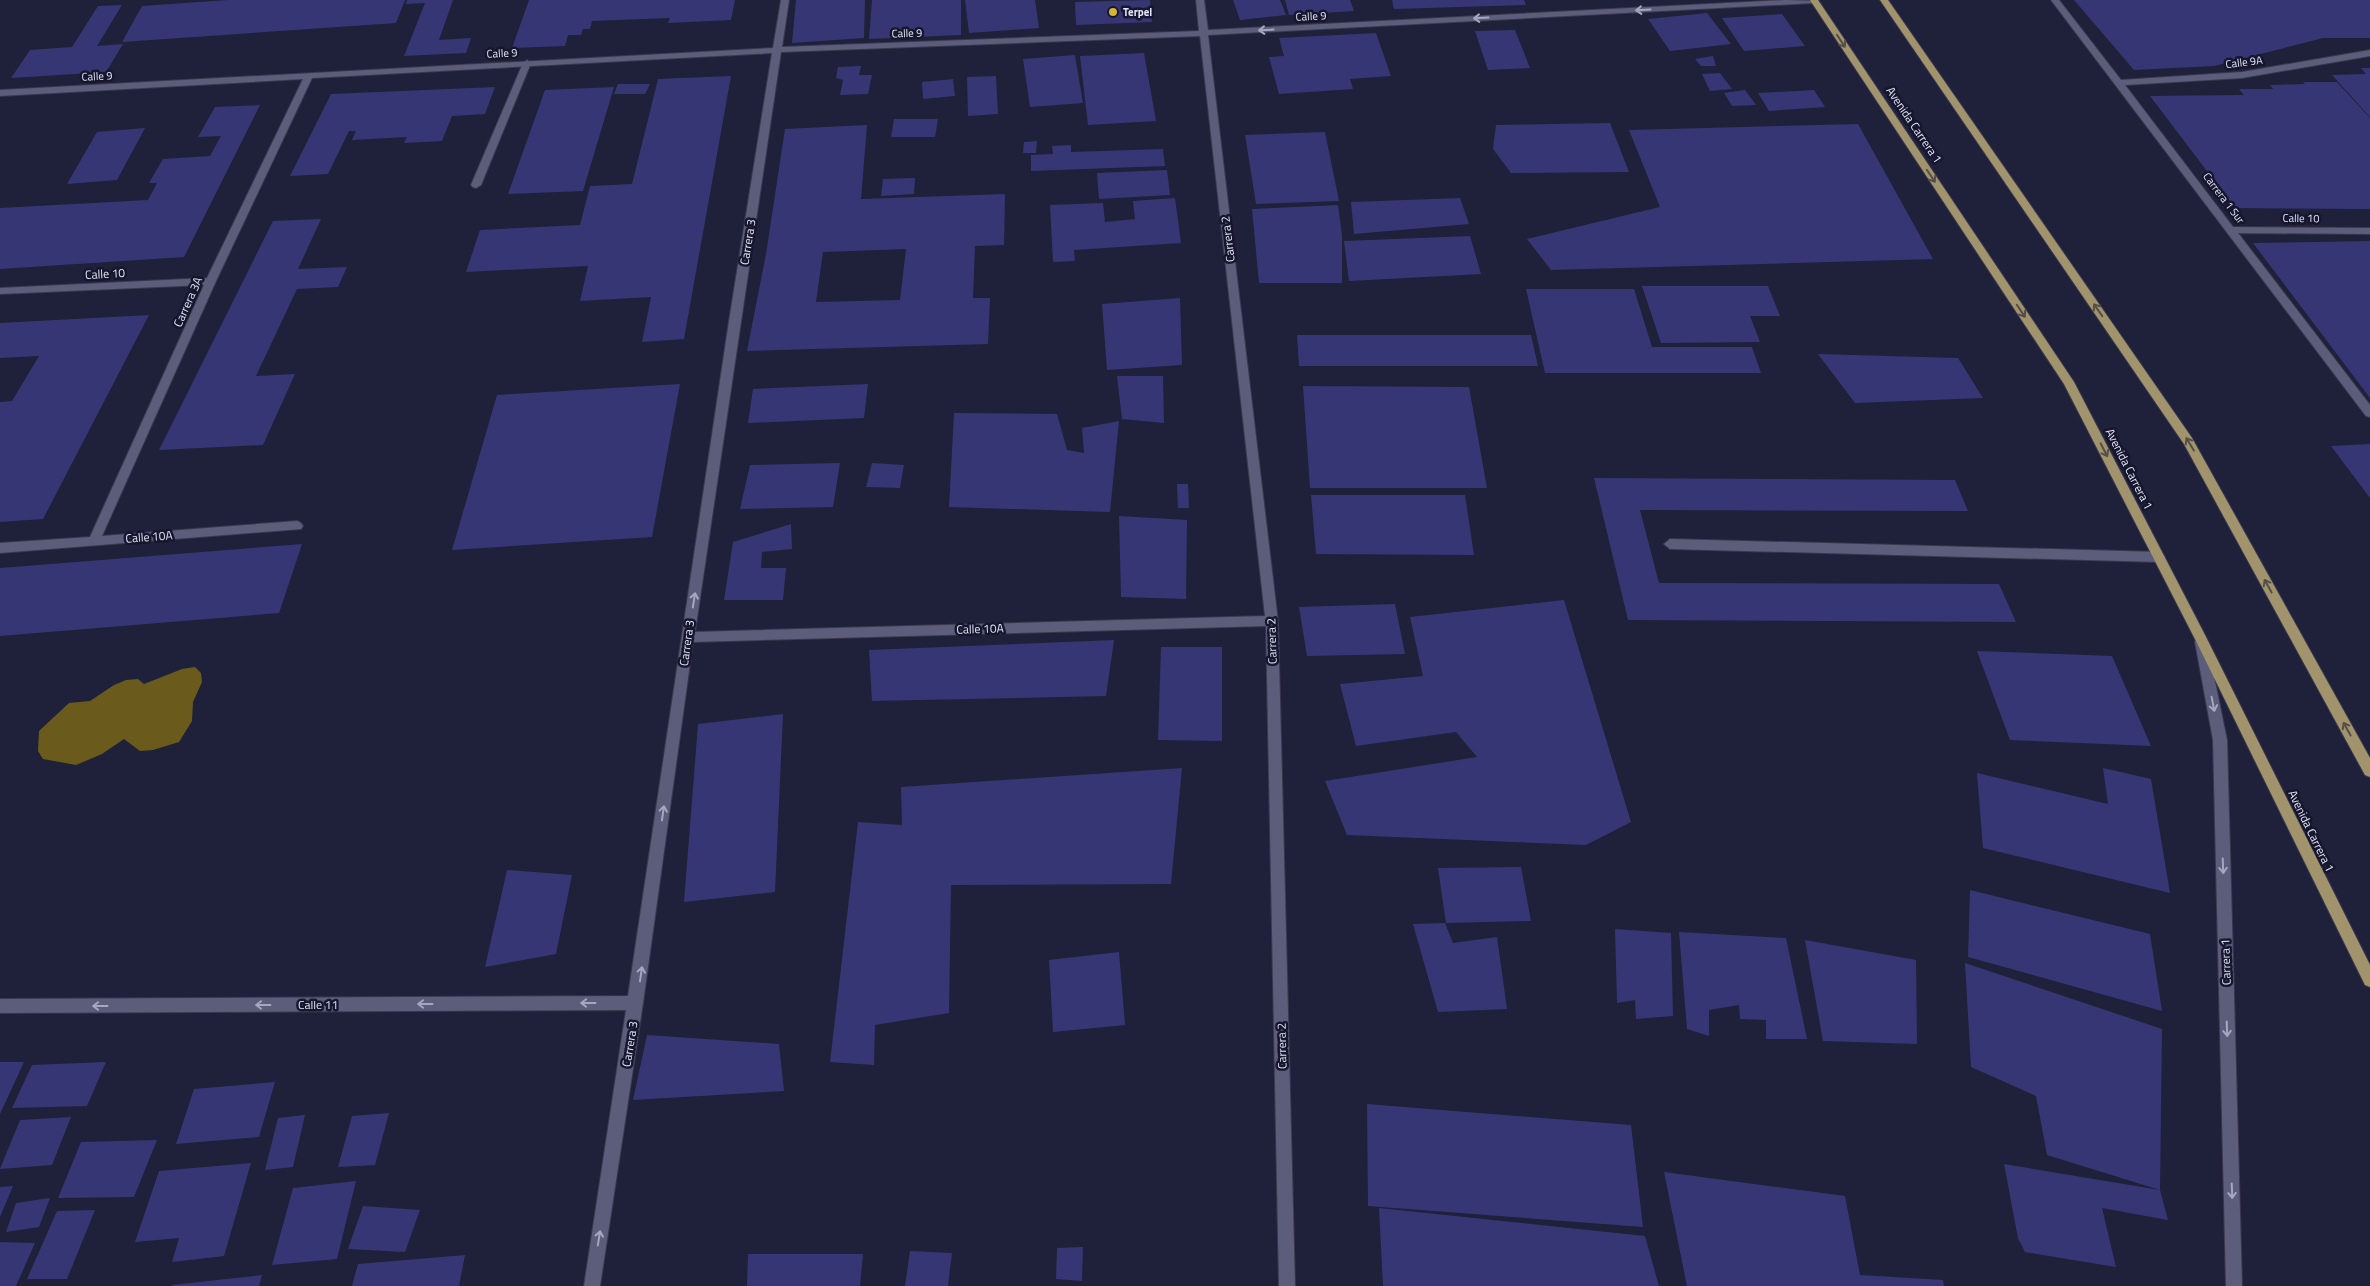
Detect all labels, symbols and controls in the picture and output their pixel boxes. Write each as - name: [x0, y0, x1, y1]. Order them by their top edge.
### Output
- place label: Terpel: [1123, 4, 1152, 20]
- one-way arrow: [1635, 5, 1651, 14]
- marker: Terpel: [1107, 6, 1119, 18]
- street label: Calle 9: [1295, 7, 1327, 25]
- one-way arrow: [1473, 14, 1489, 23]
- street label: Calle 9: [891, 24, 923, 42]
- one-way arrow: [1258, 25, 1274, 34]
- one-way arrow: [1836, 33, 1846, 47]
- street label: Calle 9: [486, 44, 518, 62]
- street label: Calle 9A: [2225, 52, 2264, 72]
- street label: Calle 9: [81, 67, 113, 85]
- street label: Avenida Carrera 1: [1882, 82, 1947, 167]
- one-way arrow: [1926, 168, 1936, 182]
- street label: Carrera 1 Sur: [2199, 169, 2249, 227]
- street label: Calle 10: [2282, 210, 2320, 226]
- street label: Carrera 2: [1215, 215, 1240, 263]
- street label: Carrera 3: [735, 218, 761, 266]
- street label: Calle 10: [84, 263, 126, 284]
- street label: Carrera 3A: [168, 274, 207, 330]
- one-way arrow: [2093, 303, 2103, 317]
- one-way arrow: [2016, 304, 2026, 318]
- street label: Avenida Carrera 1: [2101, 425, 2158, 513]
- one-way arrow: [2184, 437, 2194, 451]
- one-way arrow: [2099, 443, 2109, 458]
- street label: Calle 10A: [125, 525, 173, 548]
- one-way arrow: [2263, 579, 2272, 594]
- one-way arrow: [689, 592, 699, 608]
- street label: Calle 10A: [956, 618, 1004, 639]
- street label: Carrera 2: [1261, 618, 1282, 664]
- street label: Carrera 3: [674, 619, 699, 667]
- one-way arrow: [2209, 696, 2218, 712]
- one-way arrow: [2341, 722, 2351, 736]
- street label: Avenida Carrera 1: [2283, 787, 2340, 875]
- one-way arrow: [659, 805, 669, 821]
- one-way arrow: [2218, 858, 2228, 874]
- street label: Carrera 1: [2215, 939, 2236, 985]
- one-way arrow: [636, 966, 646, 982]
- street label: Calle 11: [298, 995, 338, 1014]
- one-way arrow: [417, 999, 434, 1009]
- one-way arrow: [580, 999, 596, 1008]
- one-way arrow: [255, 1000, 271, 1010]
- one-way arrow: [92, 1001, 108, 1011]
- street label: Carrera 3: [617, 1020, 643, 1068]
- one-way arrow: [2223, 1021, 2232, 1037]
- street label: Carrera 2: [1272, 1023, 1291, 1069]
- one-way arrow: [2227, 1182, 2237, 1199]
- one-way arrow: [595, 1230, 605, 1246]

